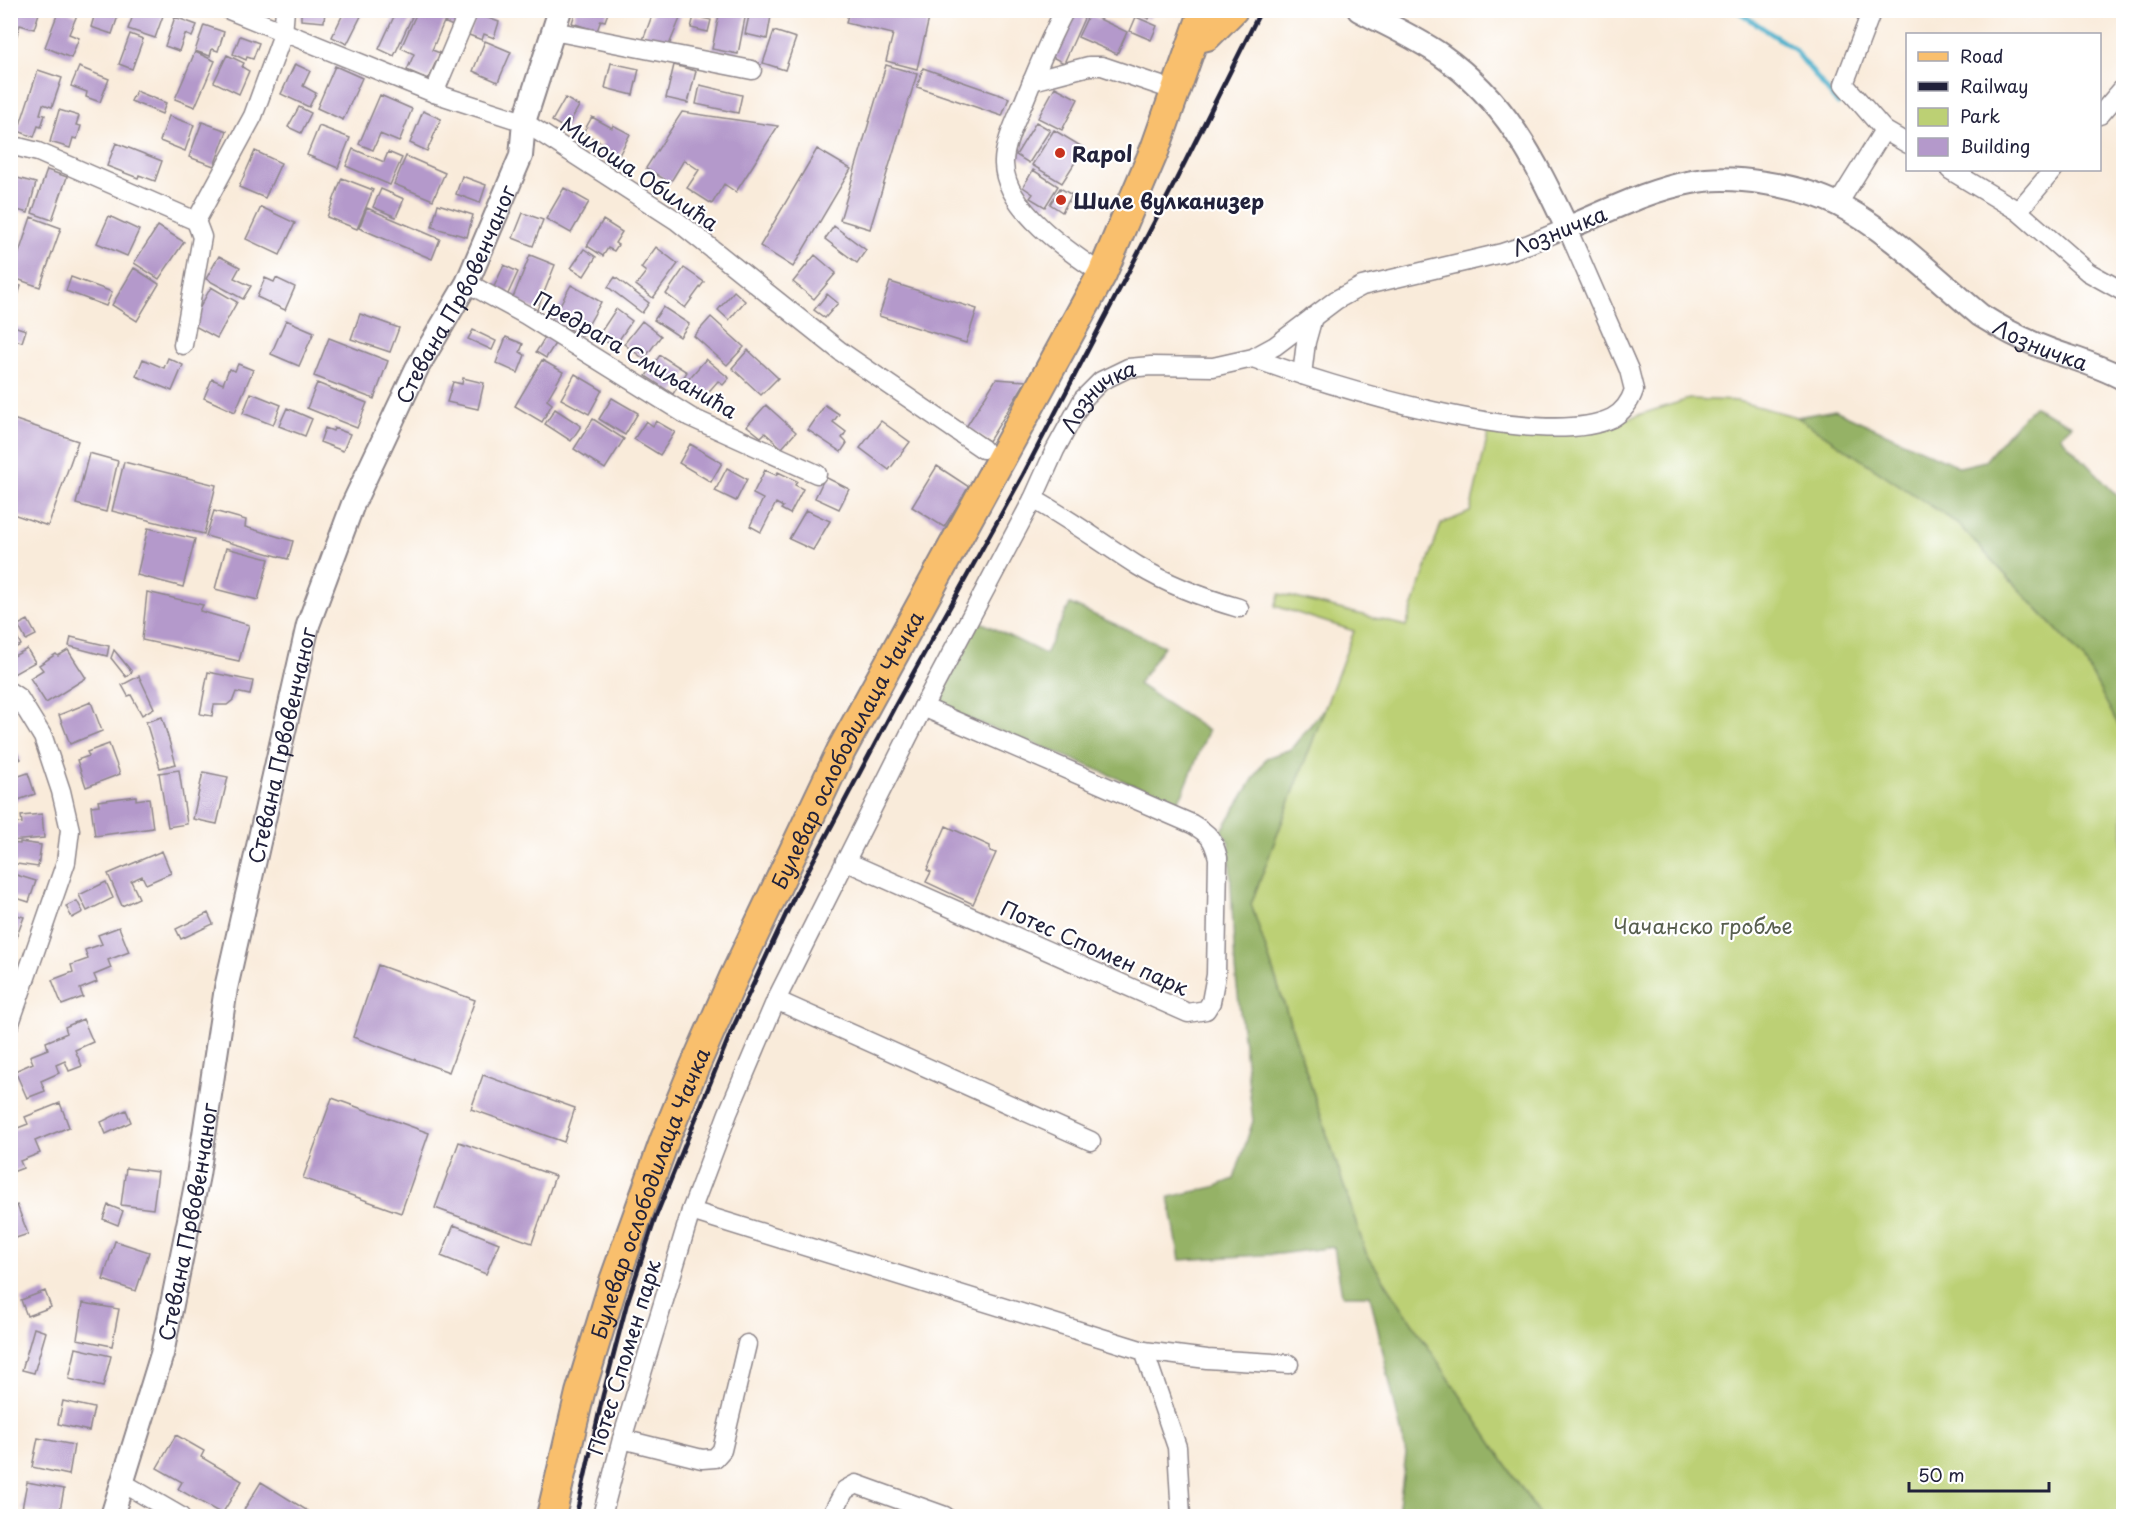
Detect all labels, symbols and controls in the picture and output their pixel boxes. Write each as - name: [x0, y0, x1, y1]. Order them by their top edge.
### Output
- legend: [1906, 33, 2101, 171]
- text: Road: [1960, 42, 2004, 69]
- text: Railway: [1960, 72, 2028, 99]
- text: Park: [1960, 102, 2000, 129]
- street label: Милоша Обилића: [554, 108, 726, 238]
- text: Building: [1960, 132, 2030, 159]
- place label: Rapol: [1072, 137, 1132, 169]
- marker: Rapol: [1053, 146, 1067, 160]
- street label: Стевана Првовенчаног: [387, 179, 523, 409]
- place label: Шиле вулканизер: [1073, 184, 1264, 216]
- marker: Шиле вулканизер: [1054, 193, 1068, 207]
- street label: Лозничка: [1507, 196, 1612, 263]
- street label: Предрага Смиљанића: [528, 282, 745, 426]
- street label: Лозничка: [1988, 310, 2093, 378]
- street label: Лозничка: [1052, 351, 1138, 438]
- street label: Булевар ослободилаца Чачка: [762, 604, 931, 894]
- street label: Стевана Првовенчаног: [239, 623, 323, 867]
- street label: Потес Спомен парк: [996, 891, 1195, 1003]
- park label: Чачанско гробље: [1613, 909, 1793, 941]
- street label: Булевар ослободилаца Чачка: [581, 1041, 718, 1343]
- street label: Стевана Првовенчаног: [149, 1100, 225, 1344]
- street label: Потес Спомен парк: [578, 1255, 668, 1459]
- scale bar: [1909, 1455, 2048, 1493]
- text: 50 m: [1918, 1461, 1965, 1488]

